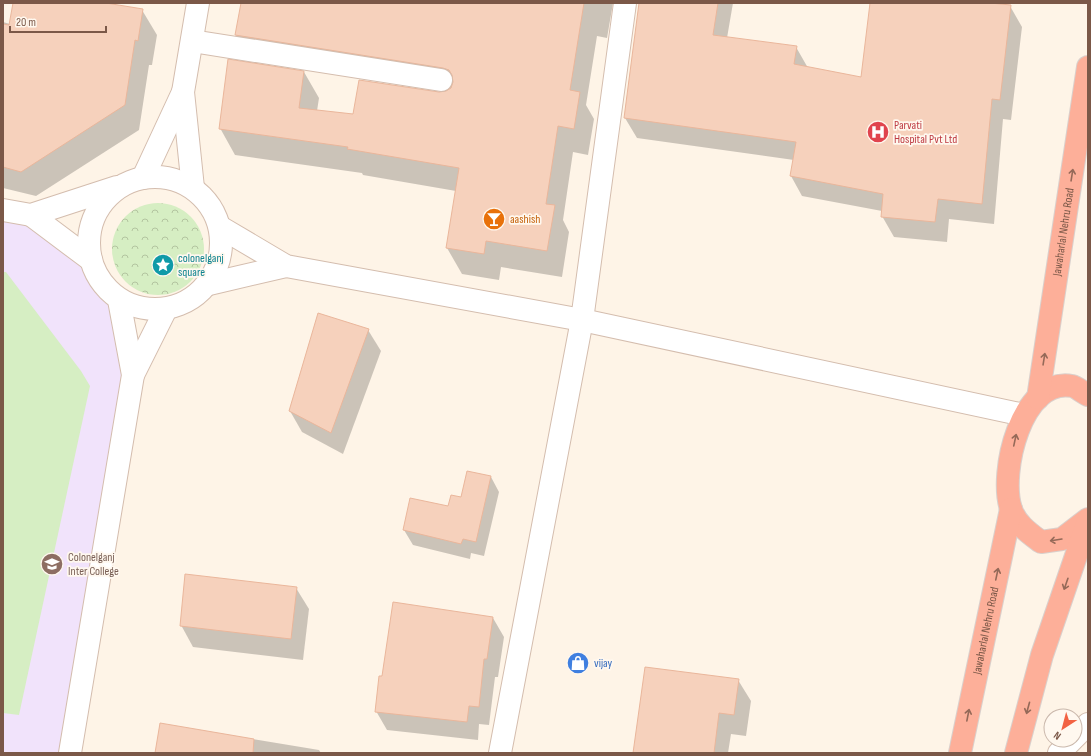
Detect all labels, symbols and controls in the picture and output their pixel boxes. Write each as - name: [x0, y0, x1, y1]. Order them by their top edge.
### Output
- scale bar: [10, 8, 106, 34]
- text: 20 m: [16, 15, 36, 30]
- place label: Parvati Hospital Pvt Ltd: [894, 118, 957, 147]
- hospital icon: Parvati Hospital Pvt Ltd: [865, 119, 891, 145]
- one-way arrow: [1068, 169, 1076, 182]
- street label: Jawaharlal Nehru Road: [1049, 187, 1078, 278]
- bar icon: aashish: [481, 206, 507, 232]
- place label: aashish: [510, 212, 540, 227]
- place label: colonelganj square: [178, 251, 224, 280]
- place icon: colonelganj square: [150, 252, 176, 278]
- one-way arrow: [1040, 353, 1048, 366]
- one-way arrow: [1011, 434, 1019, 447]
- one-way arrow: [1050, 536, 1063, 544]
- place label: Colonelganj Inter College: [68, 550, 119, 579]
- school or university icon: Colonelganj Inter College: [39, 551, 65, 577]
- one-way arrow: [993, 568, 1001, 581]
- one-way arrow: [1062, 578, 1069, 591]
- street label: Jawaharlal Nehru Road: [969, 586, 1003, 677]
- shop icon: vijay: [565, 650, 591, 676]
- place label: vijay: [594, 656, 613, 671]
- one-way arrow: [1024, 702, 1031, 715]
- north arrow: [1043, 708, 1083, 748]
- one-way arrow: [964, 709, 972, 722]
- text: N: [1051, 729, 1064, 743]

